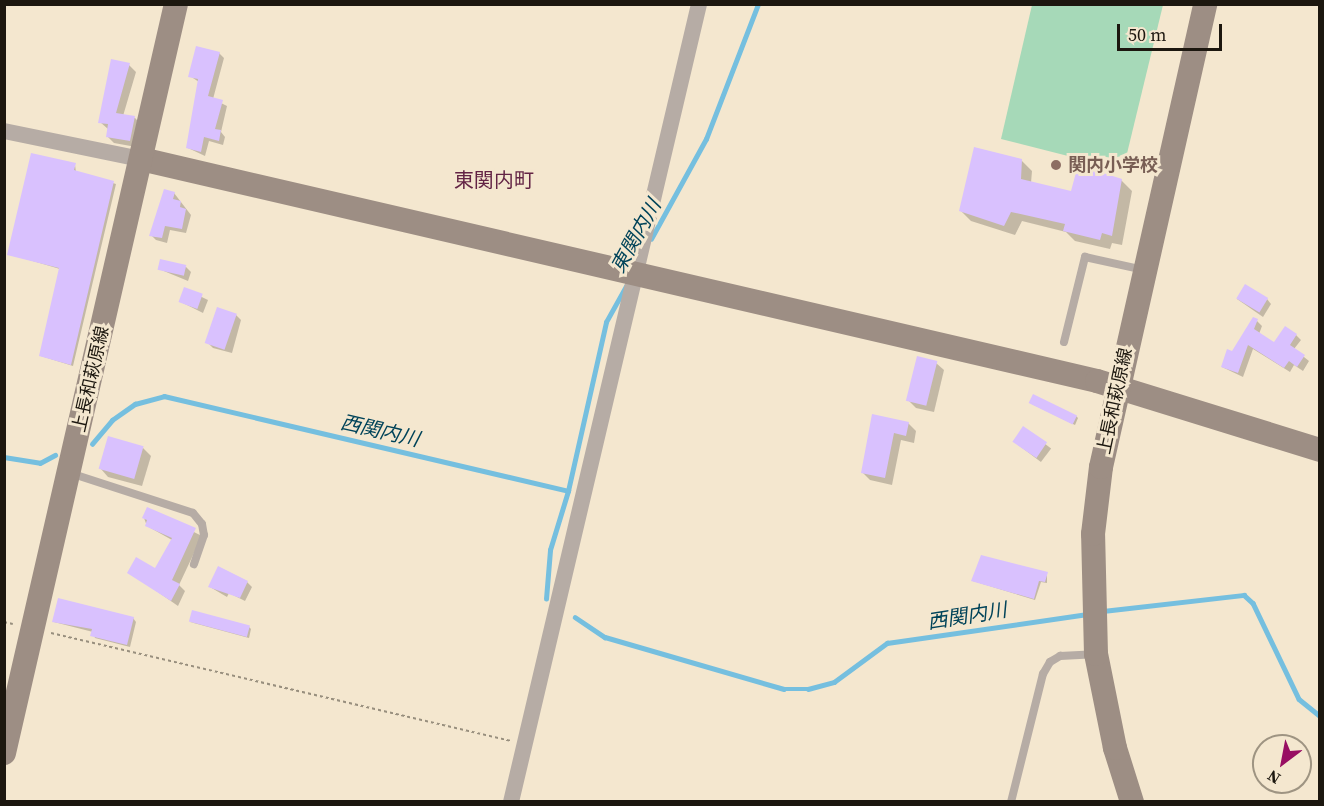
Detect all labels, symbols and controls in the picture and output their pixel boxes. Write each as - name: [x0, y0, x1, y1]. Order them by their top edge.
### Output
- scale bar: [1120, 12, 1225, 50]
- text: 50 m: [1128, 22, 1166, 47]
- place label: 関内小学校: [1068, 154, 1158, 176]
- marker: 関内小学校: [1049, 158, 1063, 172]
- district label: 東関内町: [454, 168, 534, 192]
- water label: 東関内川: [606, 195, 666, 277]
- street label: 上長和萩原線: [68, 324, 114, 434]
- street label: 上長和萩原線: [1093, 346, 1137, 456]
- water label: 西関内川: [338, 410, 422, 452]
- water label: 西関内川: [926, 598, 1008, 634]
- north arrow: [1252, 734, 1312, 794]
- text: N: [1263, 765, 1284, 790]

